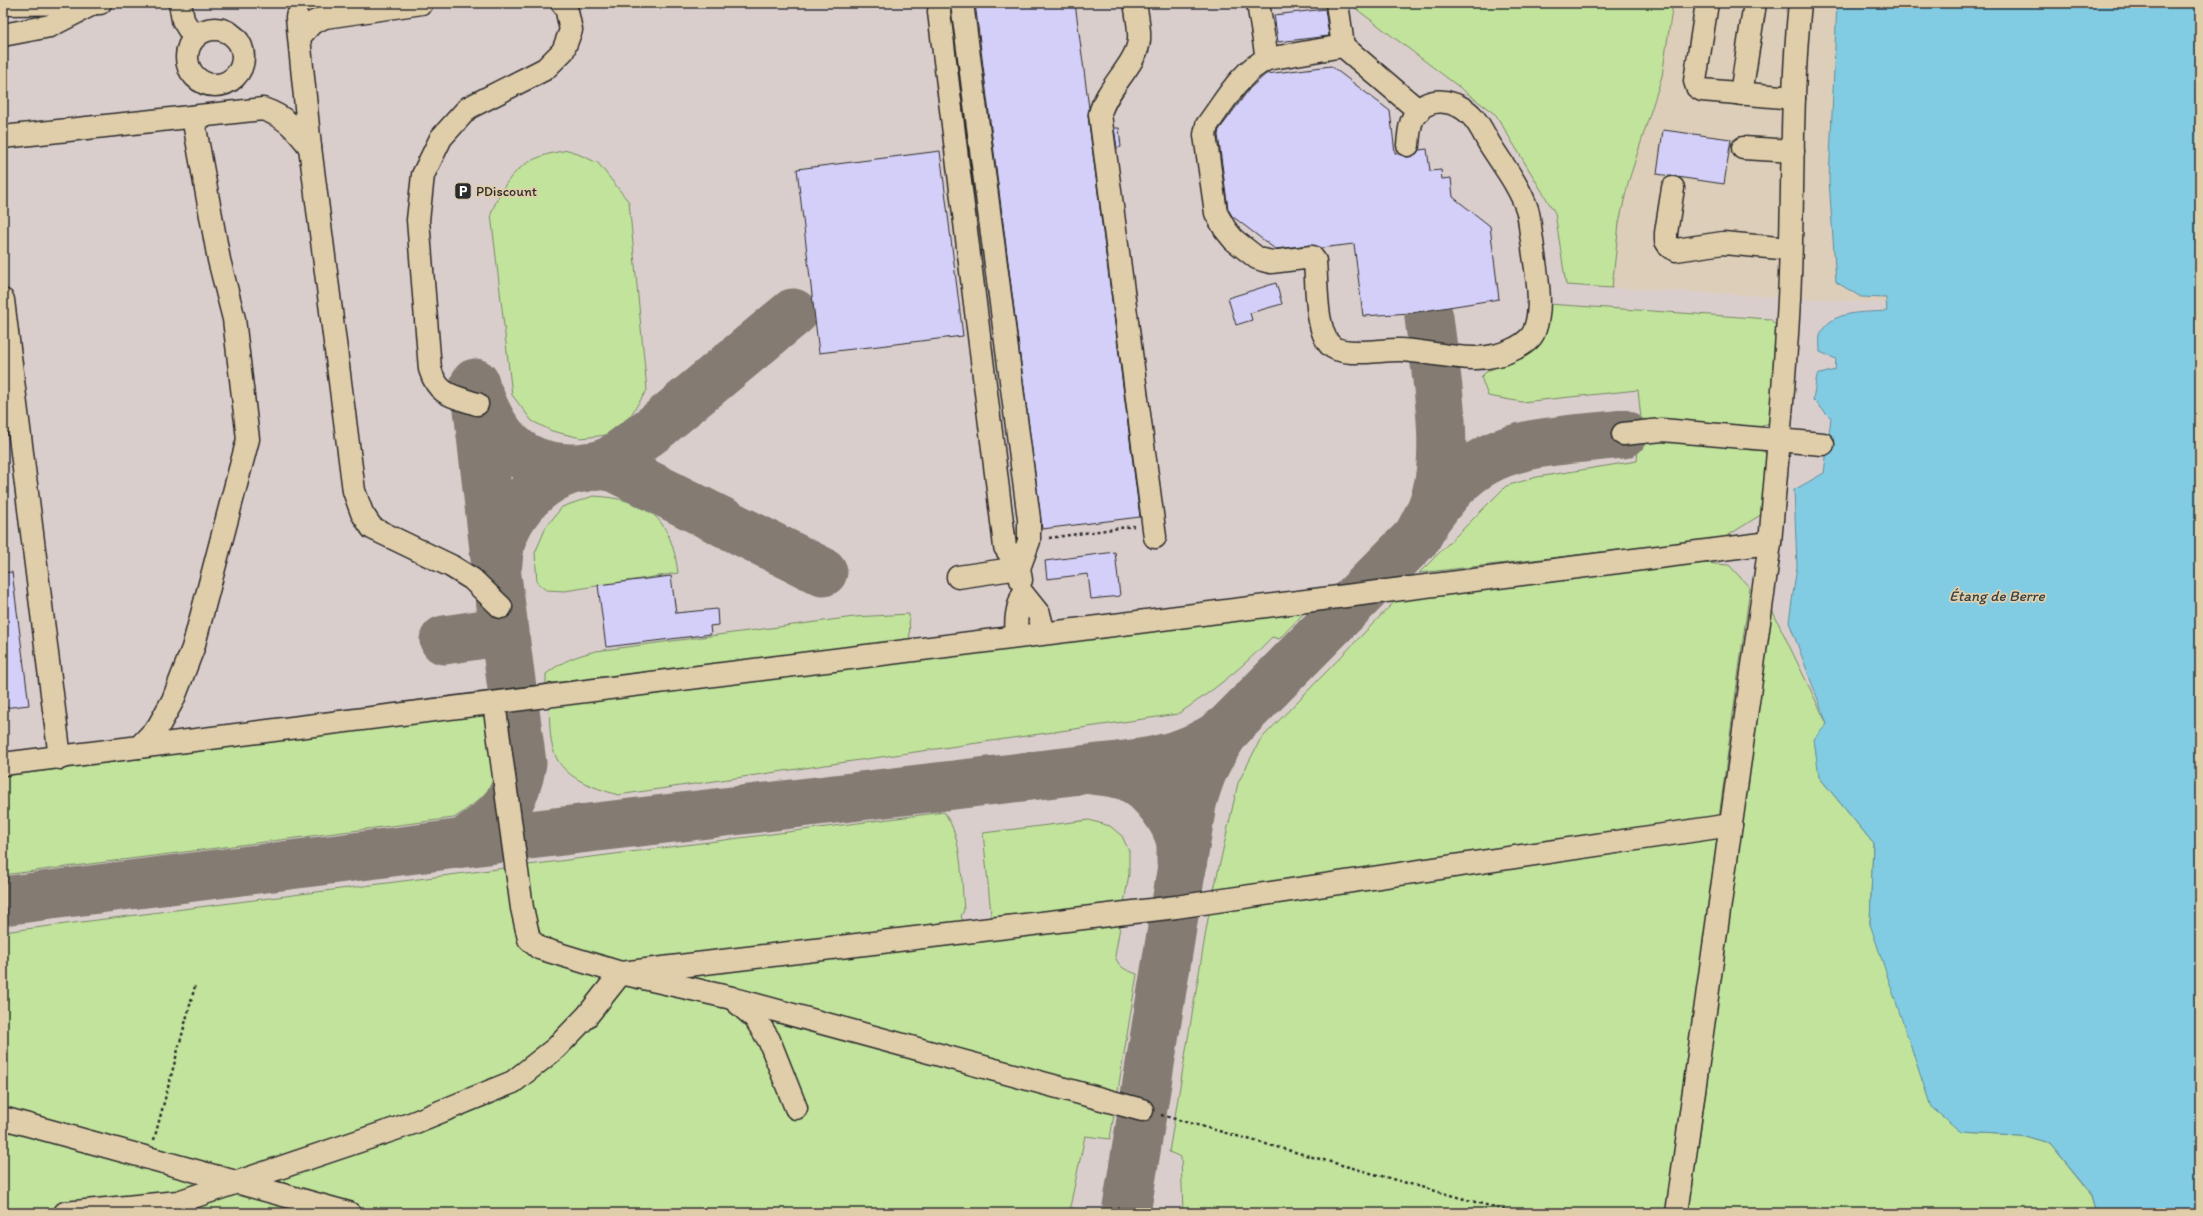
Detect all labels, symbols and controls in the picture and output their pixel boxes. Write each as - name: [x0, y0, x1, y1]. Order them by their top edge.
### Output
- parking icon: PDiscount: [453, 181, 473, 201]
- place label: PDiscount: [476, 183, 537, 200]
- water label: Étang de Berre: [1949, 587, 2045, 605]

